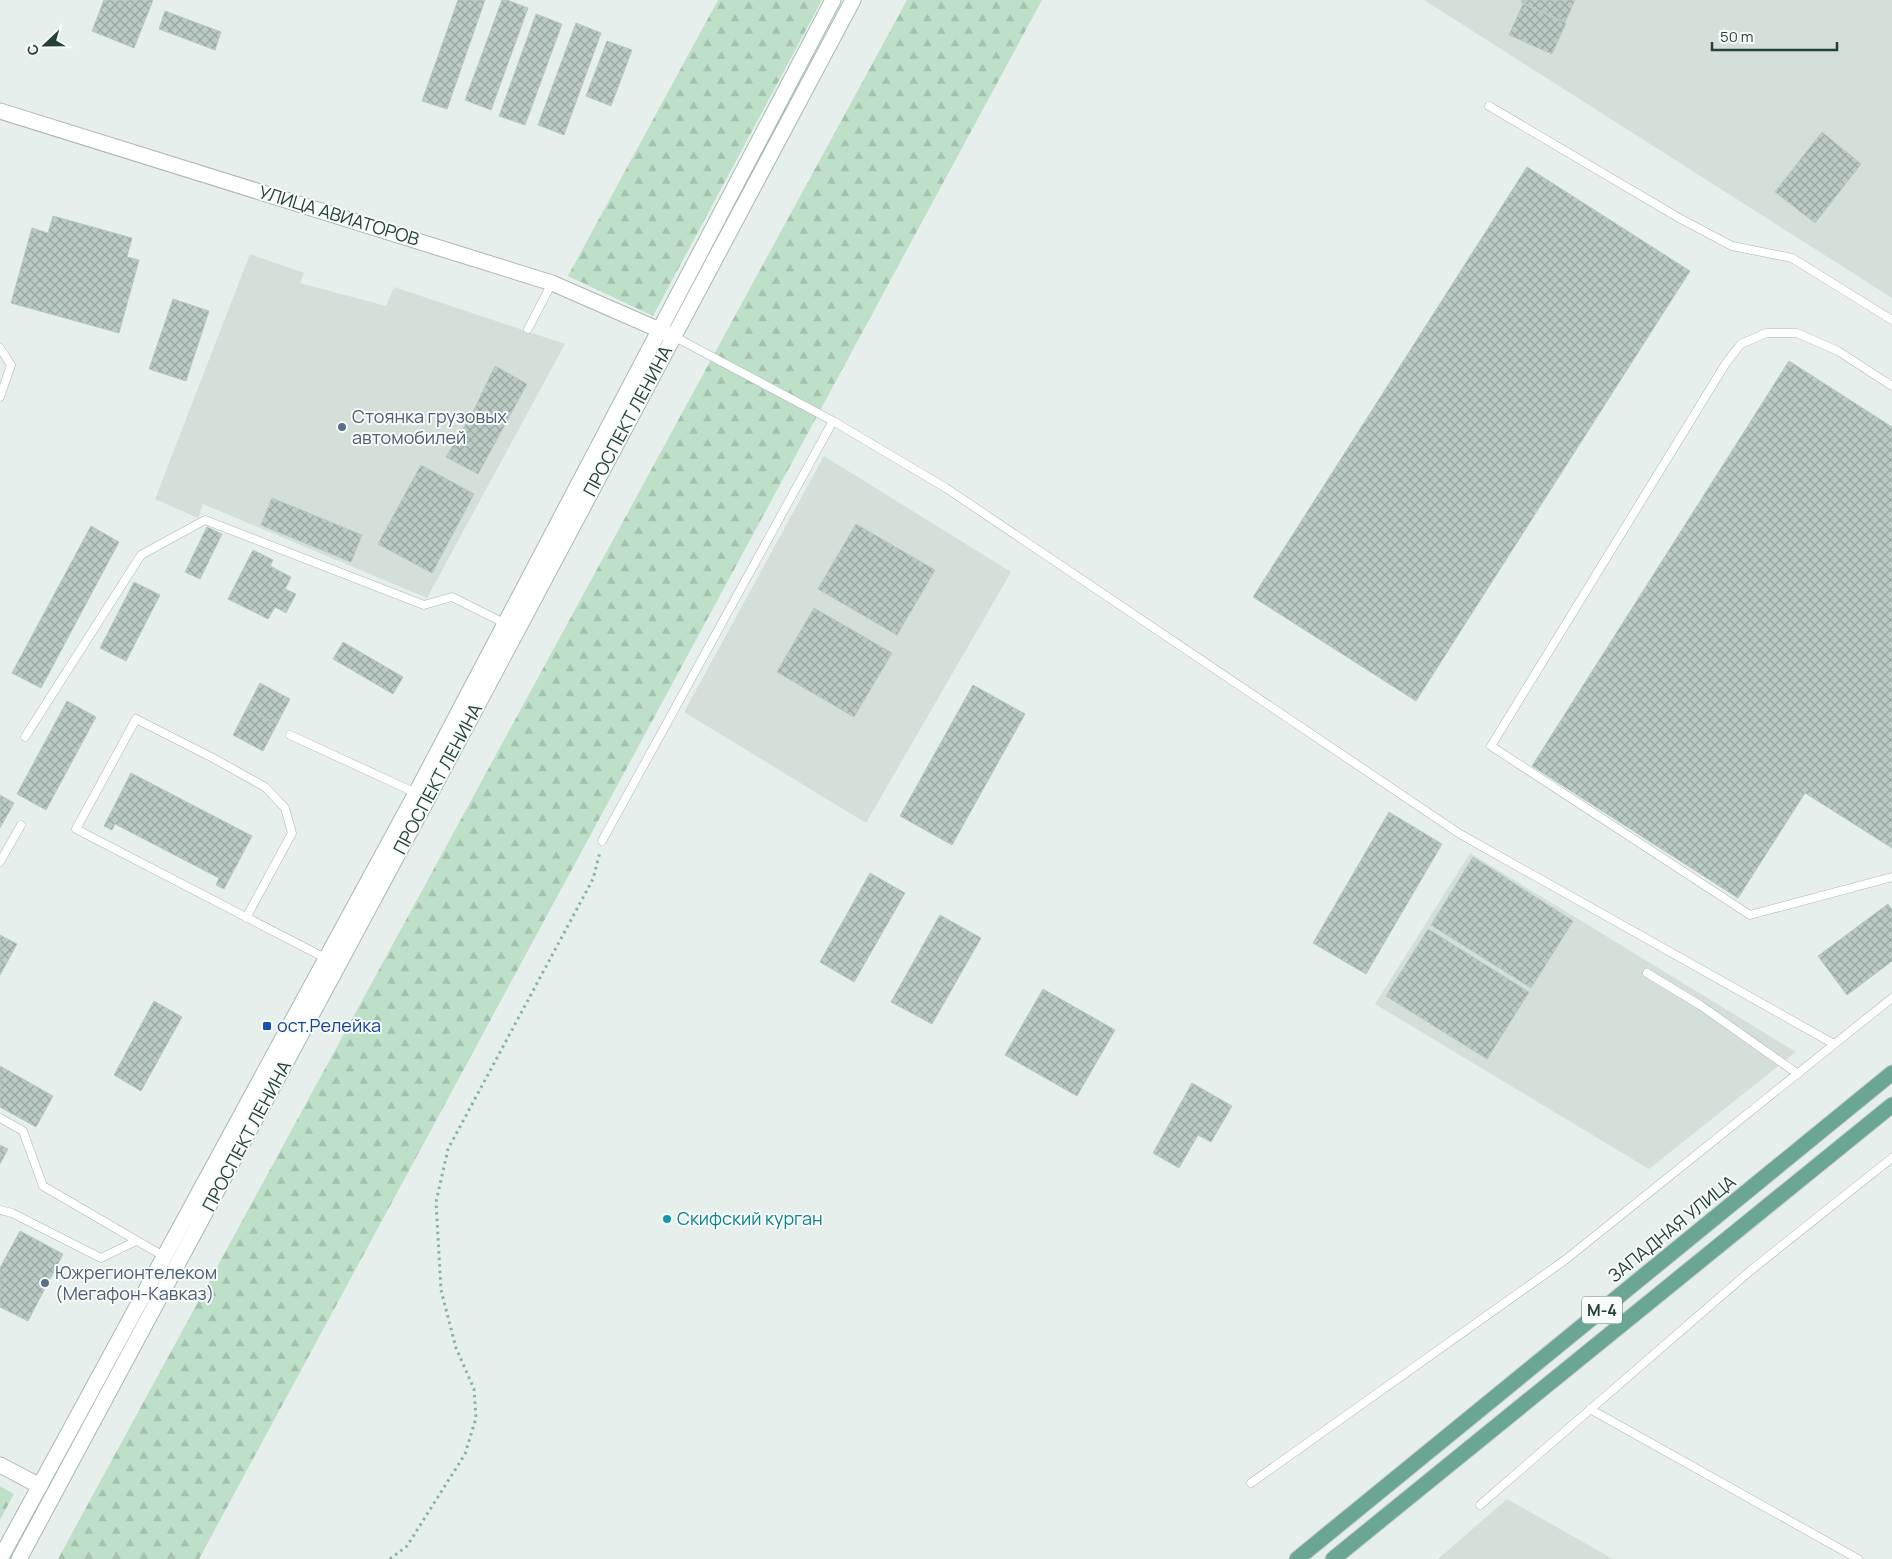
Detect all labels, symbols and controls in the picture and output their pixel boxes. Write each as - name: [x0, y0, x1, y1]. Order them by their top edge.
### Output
- north arrow: [20, 20, 70, 70]
- scale bar: [1712, 20, 1837, 52]
- text: 50 m: [1720, 26, 1754, 47]
- text: С: [22, 42, 43, 58]
- street label: УЛИЦА АВИАТОРОВ: [256, 179, 422, 251]
- street label: ПРОСПЕКТ ЛЕНИНА: [577, 340, 677, 500]
- place label: Стоянка грузовых автомобилей: [352, 404, 507, 449]
- marker: Стоянка грузовых автомобилей: [336, 421, 348, 433]
- street label: ПРОСПЕКТ ЛЕНИНА: [387, 698, 487, 858]
- place label: ост.Релейка: [277, 1013, 381, 1037]
- marker: ост.Релейка: [261, 1020, 273, 1032]
- street label: ПРОСПЕКТ ЛЕНИНА: [196, 1055, 296, 1215]
- street label: ЗАПАДНАЯ УЛИЦА: [1603, 1169, 1741, 1287]
- place label: Скифский курган: [677, 1206, 823, 1230]
- marker: Скифский курган: [661, 1213, 673, 1225]
- place label: Южрегионтелеком (Мегафон-Кавказ): [55, 1260, 217, 1305]
- marker: Южрегионтелеком (Мегафон-Кавказ): [39, 1277, 51, 1289]
- road number: М-4: [1582, 1296, 1622, 1324]

